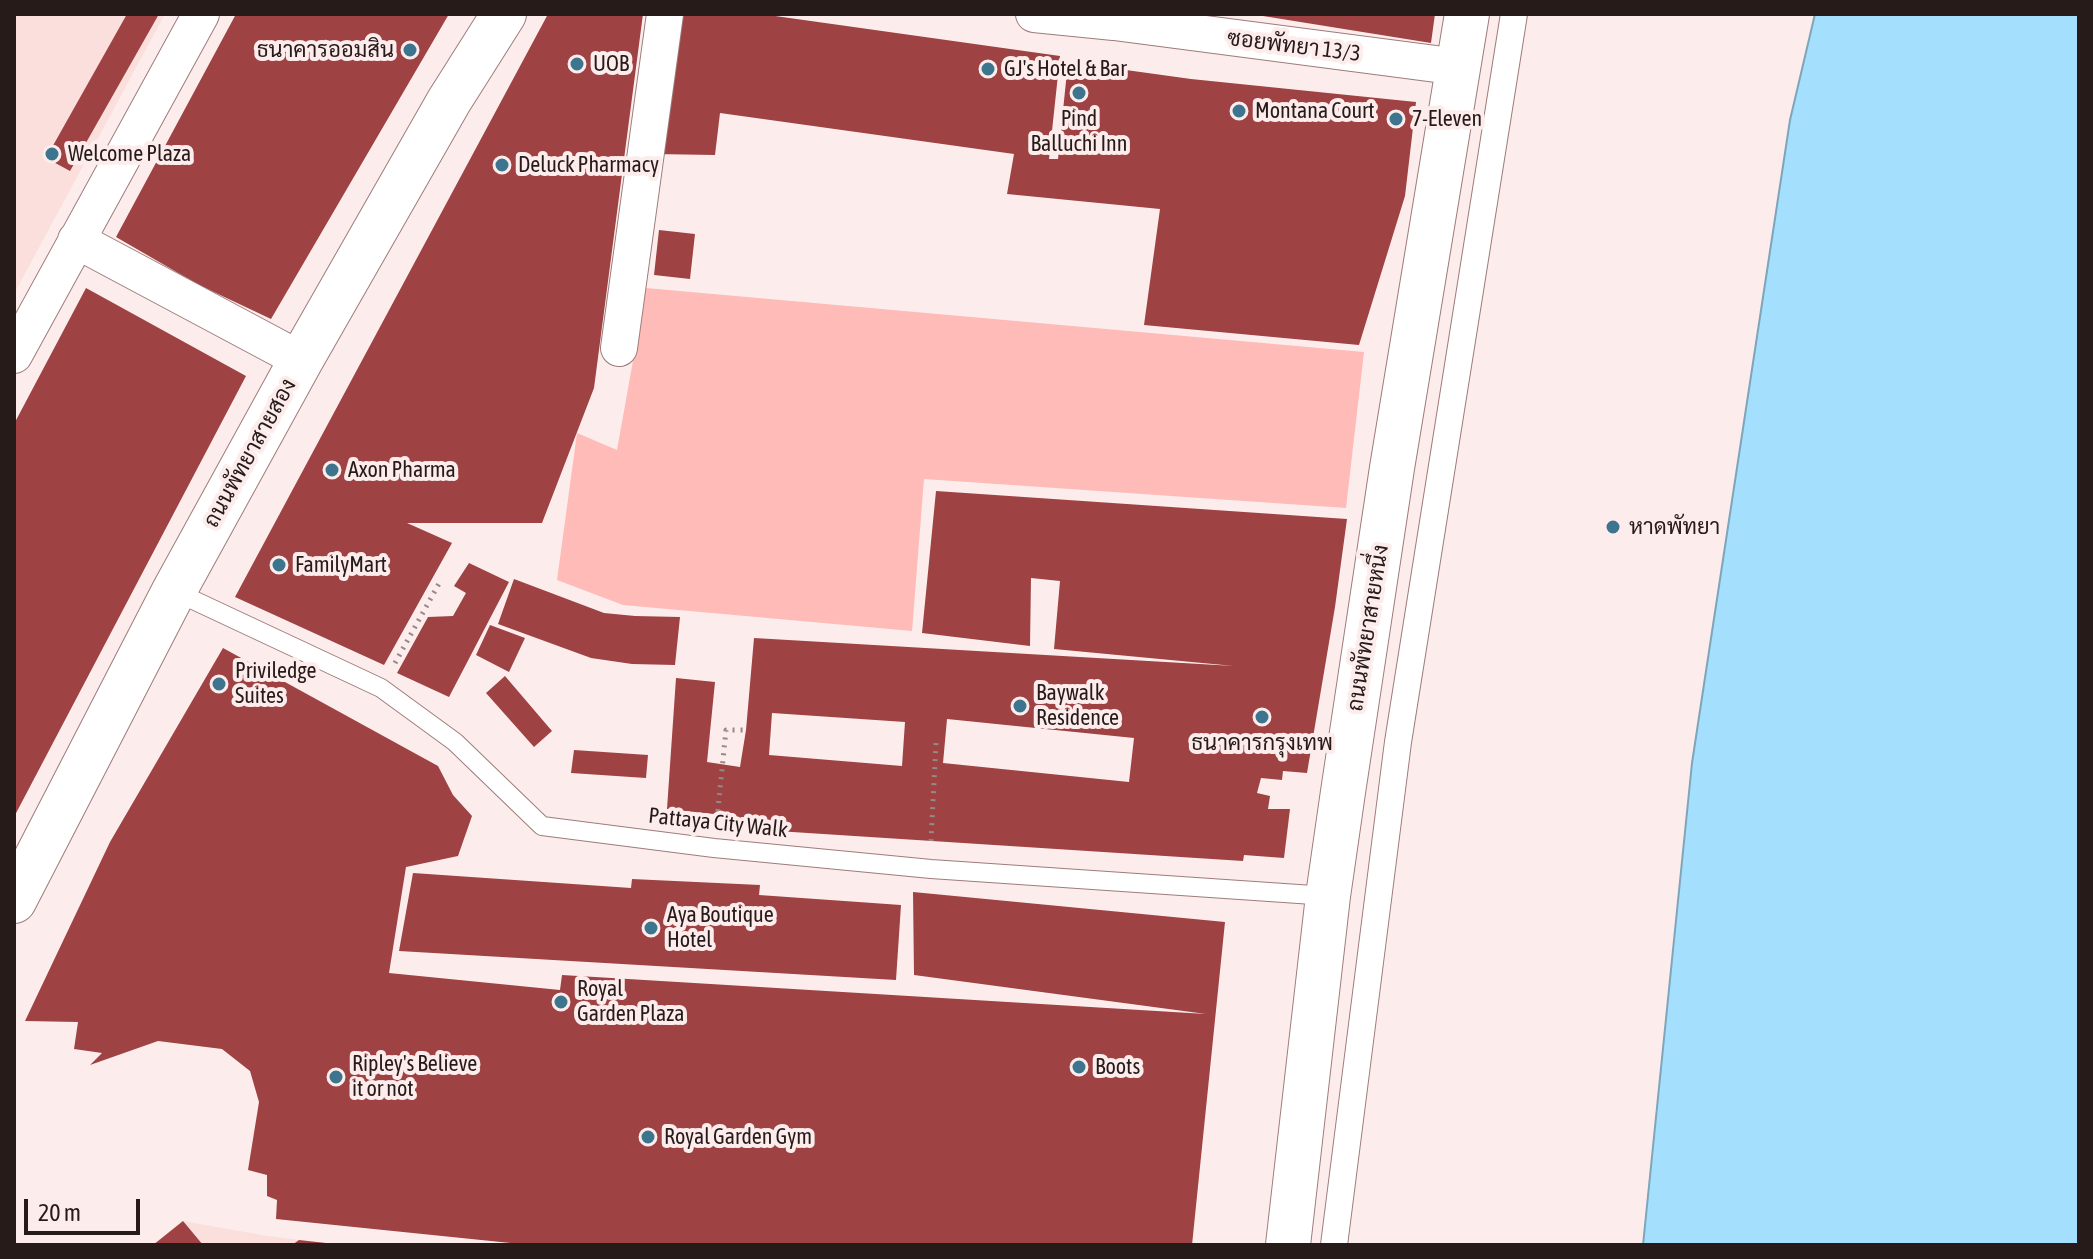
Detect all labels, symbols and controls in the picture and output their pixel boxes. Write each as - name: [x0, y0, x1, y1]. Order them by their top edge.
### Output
- street label: ซอยพัทยา 13/3: [1226, 25, 1362, 67]
- place label: ธนาคารออมสิน: [257, 37, 394, 63]
- marker: ธนาคารออมสิน: [401, 41, 419, 59]
- place label: UOB: [593, 51, 629, 77]
- marker: UOB: [568, 55, 586, 73]
- place label: GJ's Hotel & Bar: [1004, 56, 1127, 82]
- marker: GJ's Hotel & Bar: [979, 60, 997, 78]
- marker: Pind Balluchi Inn: [1070, 84, 1088, 102]
- place label: Montana Court: [1255, 98, 1375, 124]
- marker: Montana Court: [1230, 102, 1248, 120]
- place label: Pind Balluchi Inn: [1031, 106, 1127, 158]
- place label: 7-Eleven: [1412, 106, 1482, 132]
- marker: 7-Eleven: [1387, 110, 1405, 128]
- place label: Welcome Plaza: [68, 141, 191, 167]
- marker: Welcome Plaza: [43, 145, 61, 163]
- place label: Deluck Pharmacy: [518, 152, 659, 178]
- marker: Deluck Pharmacy: [493, 156, 511, 174]
- street label: ถนนพัทยาสายสอง: [198, 374, 302, 532]
- place label: Axon Pharma: [348, 457, 456, 483]
- marker: Axon Pharma: [323, 461, 341, 479]
- place label: หาดพัทยา: [1629, 514, 1720, 540]
- marker: หาดพัทยา: [1604, 518, 1622, 536]
- street label: ถนนพัทยาสายหนึ่ง: [1342, 543, 1394, 713]
- place label: FamilyMart: [295, 552, 387, 578]
- marker: FamilyMart: [270, 556, 288, 574]
- place label: Priviledge Suites: [235, 658, 316, 710]
- marker: Priviledge Suites: [210, 675, 228, 693]
- place label: Baywalk Residence: [1036, 680, 1119, 732]
- marker: Baywalk Residence: [1011, 697, 1029, 715]
- marker: ธนาคารกรุงเทพ: [1253, 708, 1271, 726]
- place label: ธนาคารกรุงเทพ: [1191, 730, 1333, 756]
- street label: Pattaya City Walk: [647, 803, 789, 843]
- place label: Aya Boutique Hotel: [667, 902, 774, 954]
- marker: Aya Boutique Hotel: [642, 919, 660, 937]
- place label: Royal Garden Plaza: [577, 976, 684, 1028]
- marker: Royal Garden Plaza: [552, 993, 570, 1011]
- place label: Ripley's Believe it or not: [352, 1051, 477, 1102]
- place label: Boots: [1095, 1054, 1140, 1080]
- marker: Boots: [1070, 1058, 1088, 1076]
- marker: Ripley's Believe it or not: [327, 1068, 345, 1086]
- place label: Royal Garden Gym: [664, 1124, 812, 1150]
- marker: Royal Garden Gym: [639, 1128, 657, 1146]
- scale bar: [28, 1183, 144, 1233]
- text: 20 m: [38, 1199, 81, 1226]

